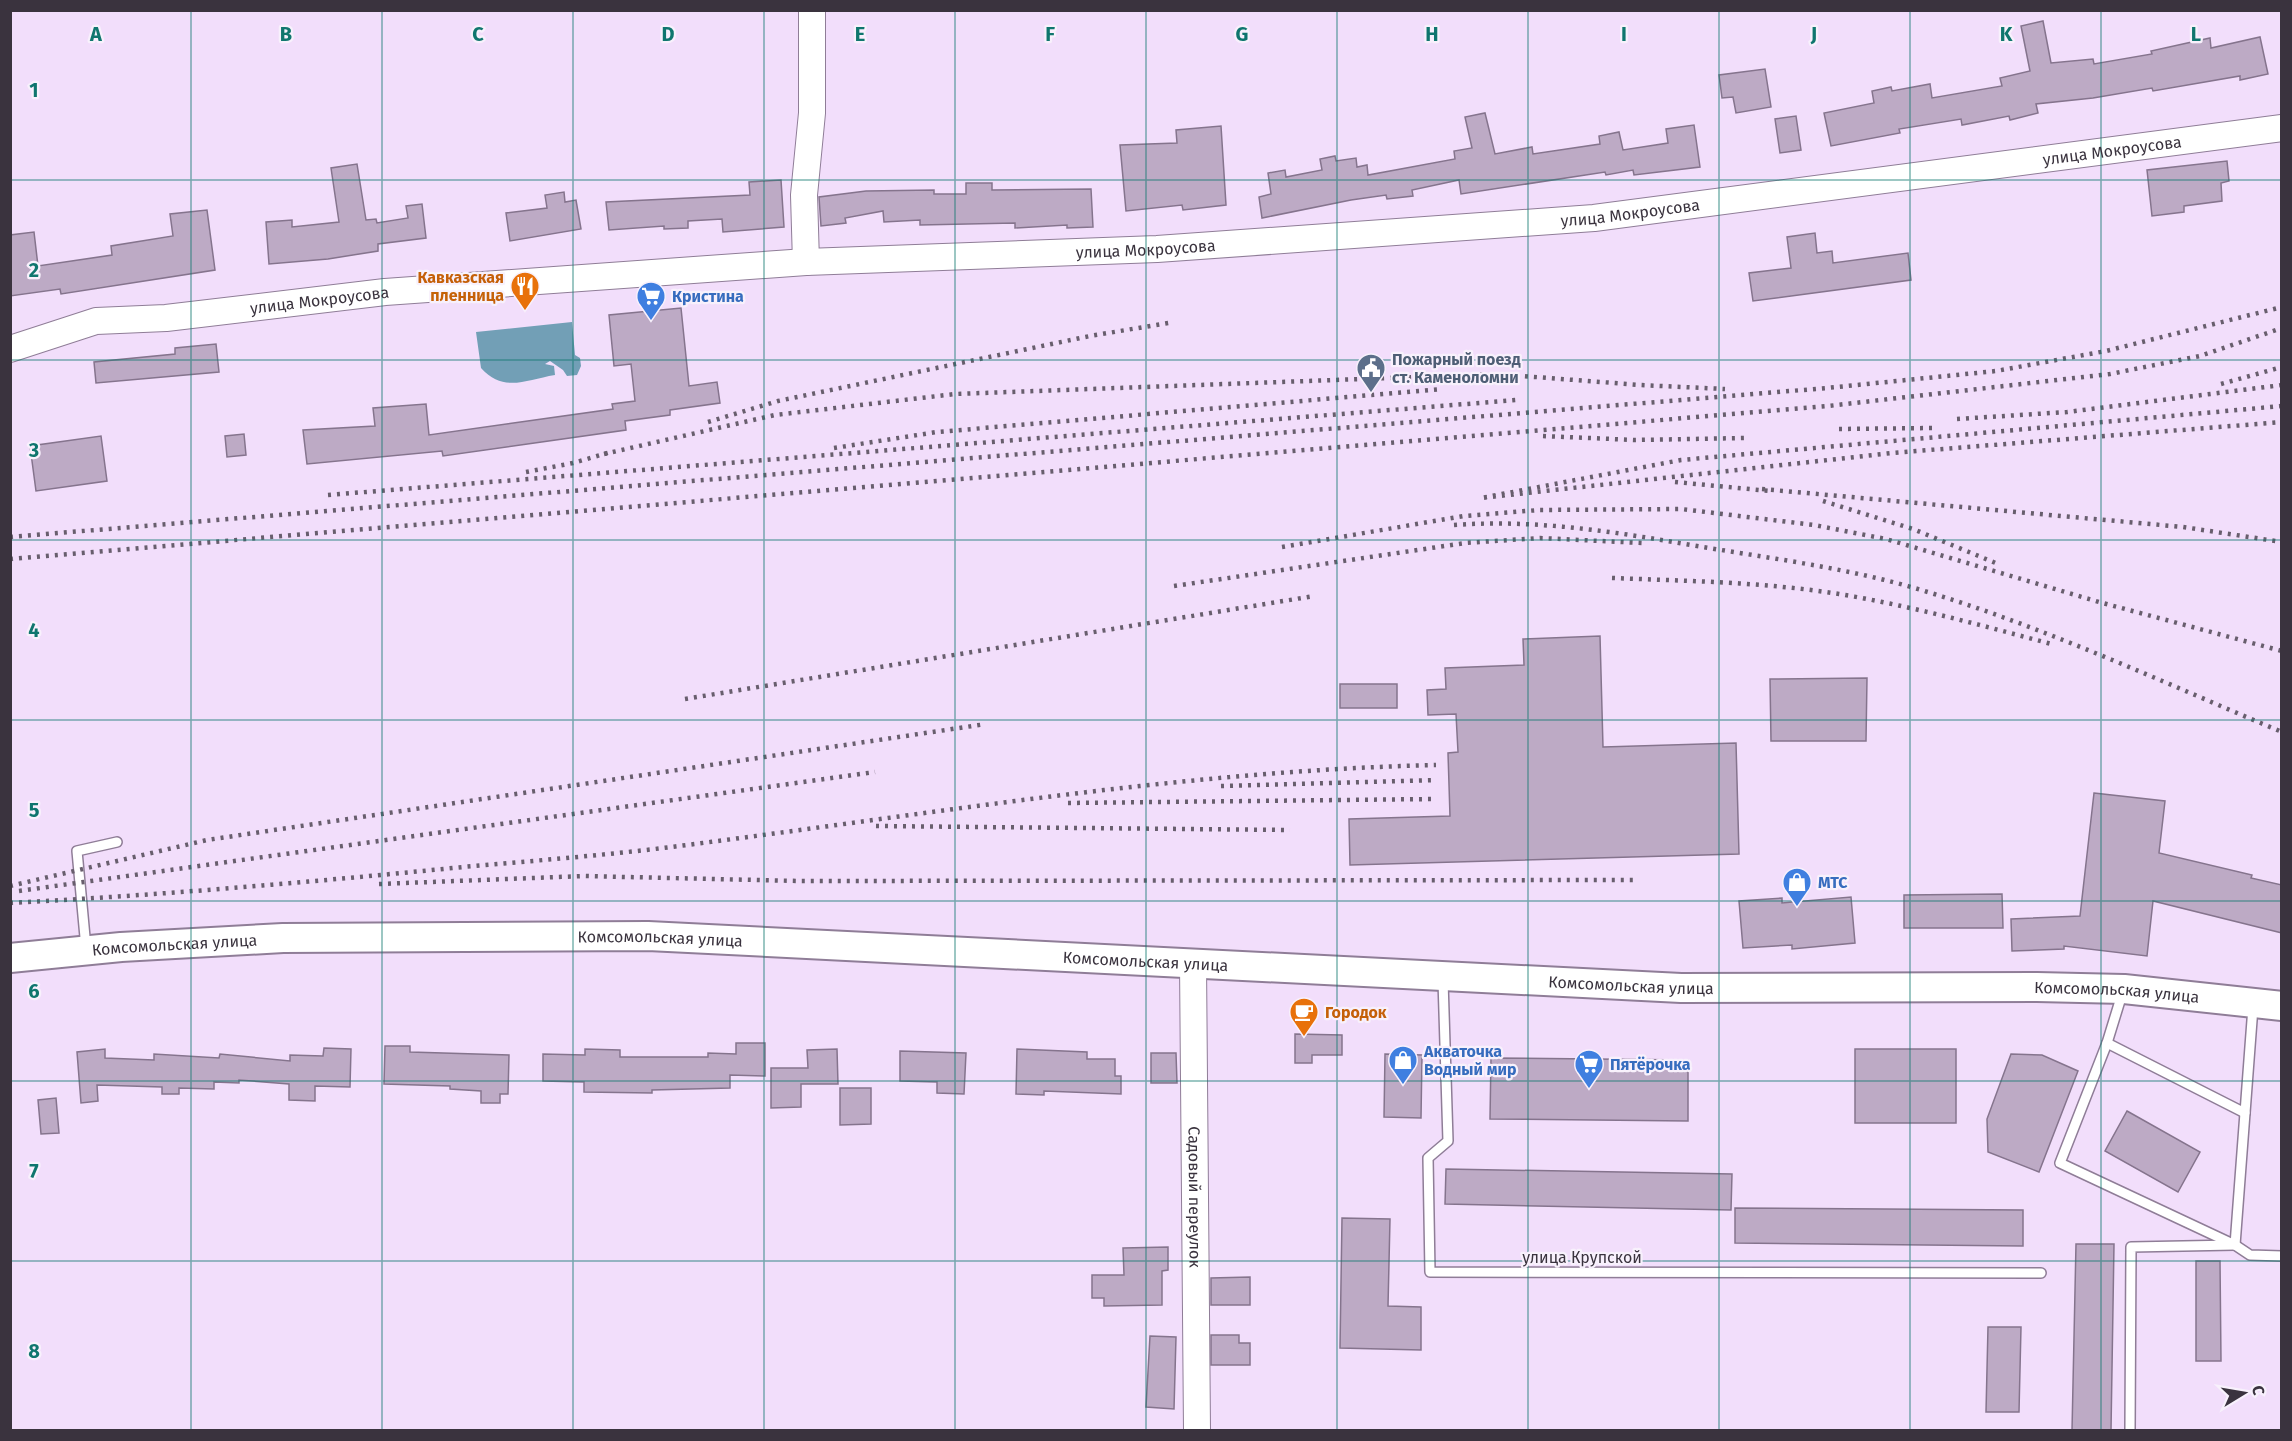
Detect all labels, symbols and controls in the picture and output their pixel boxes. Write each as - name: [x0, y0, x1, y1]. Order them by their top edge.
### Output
- text: A: [89, 22, 103, 46]
- text: B: [280, 22, 292, 46]
- text: C: [472, 22, 484, 46]
- text: D: [661, 22, 675, 46]
- text: E: [855, 22, 865, 46]
- text: F: [1045, 22, 1055, 46]
- text: G: [1236, 22, 1248, 46]
- text: H: [1425, 22, 1439, 46]
- text: I: [1621, 22, 1627, 46]
- text: J: [1810, 22, 1817, 46]
- text: K: [2000, 22, 2013, 46]
- text: L: [2191, 22, 2201, 46]
- text: 1: [29, 78, 39, 102]
- street label: улица Мокроусова: [2042, 132, 2183, 169]
- street label: улица Мокроусова: [1560, 195, 1701, 230]
- street label: улица Мокроусова: [1075, 236, 1216, 262]
- text: 2: [29, 258, 39, 282]
- place label: Кавказская пленница: [417, 268, 504, 305]
- restaurant icon: Кавказская пленница: [509, 270, 541, 312]
- supermarket icon: Кристина: [635, 280, 667, 322]
- street label: улица Мокроусова: [249, 283, 390, 318]
- place label: Кристина: [672, 287, 744, 306]
- place label: Пожарный поезд ст. Каменоломни: [1392, 350, 1521, 387]
- public building icon: Пожарный поезд ст. Каменоломни: [1355, 352, 1387, 394]
- text: 3: [28, 438, 39, 462]
- text: 4: [28, 618, 40, 642]
- text: 5: [29, 798, 40, 822]
- shop icon: МТС: [1781, 866, 1813, 908]
- place label: МТС: [1818, 873, 1848, 892]
- street label: Комсомольская улица: [577, 927, 743, 951]
- street label: Комсомольская улица: [91, 930, 258, 960]
- street label: Комсомольская улица: [1062, 948, 1229, 975]
- street label: Комсомольская улица: [1548, 972, 1714, 998]
- street label: Комсомольская улица: [2034, 978, 2200, 1007]
- text: 6: [28, 979, 40, 1003]
- cafe icon: Городок: [1288, 996, 1320, 1038]
- place label: Городок: [1325, 1003, 1387, 1022]
- place label: Акваточка Водный мир: [1423, 1042, 1517, 1079]
- shop icon: Акваточка Водный мир: [1387, 1044, 1419, 1086]
- supermarket icon: Пятёрочка: [1573, 1048, 1605, 1090]
- place label: Пятёрочка: [1610, 1055, 1691, 1074]
- street label: Садовый переулок: [1184, 1126, 1205, 1268]
- text: 7: [29, 1159, 39, 1183]
- street label: улица Крупской: [1522, 1248, 1642, 1267]
- text: 8: [28, 1339, 40, 1363]
- north arrow: [2214, 1363, 2274, 1423]
- text: С: [2248, 1384, 2269, 1397]

